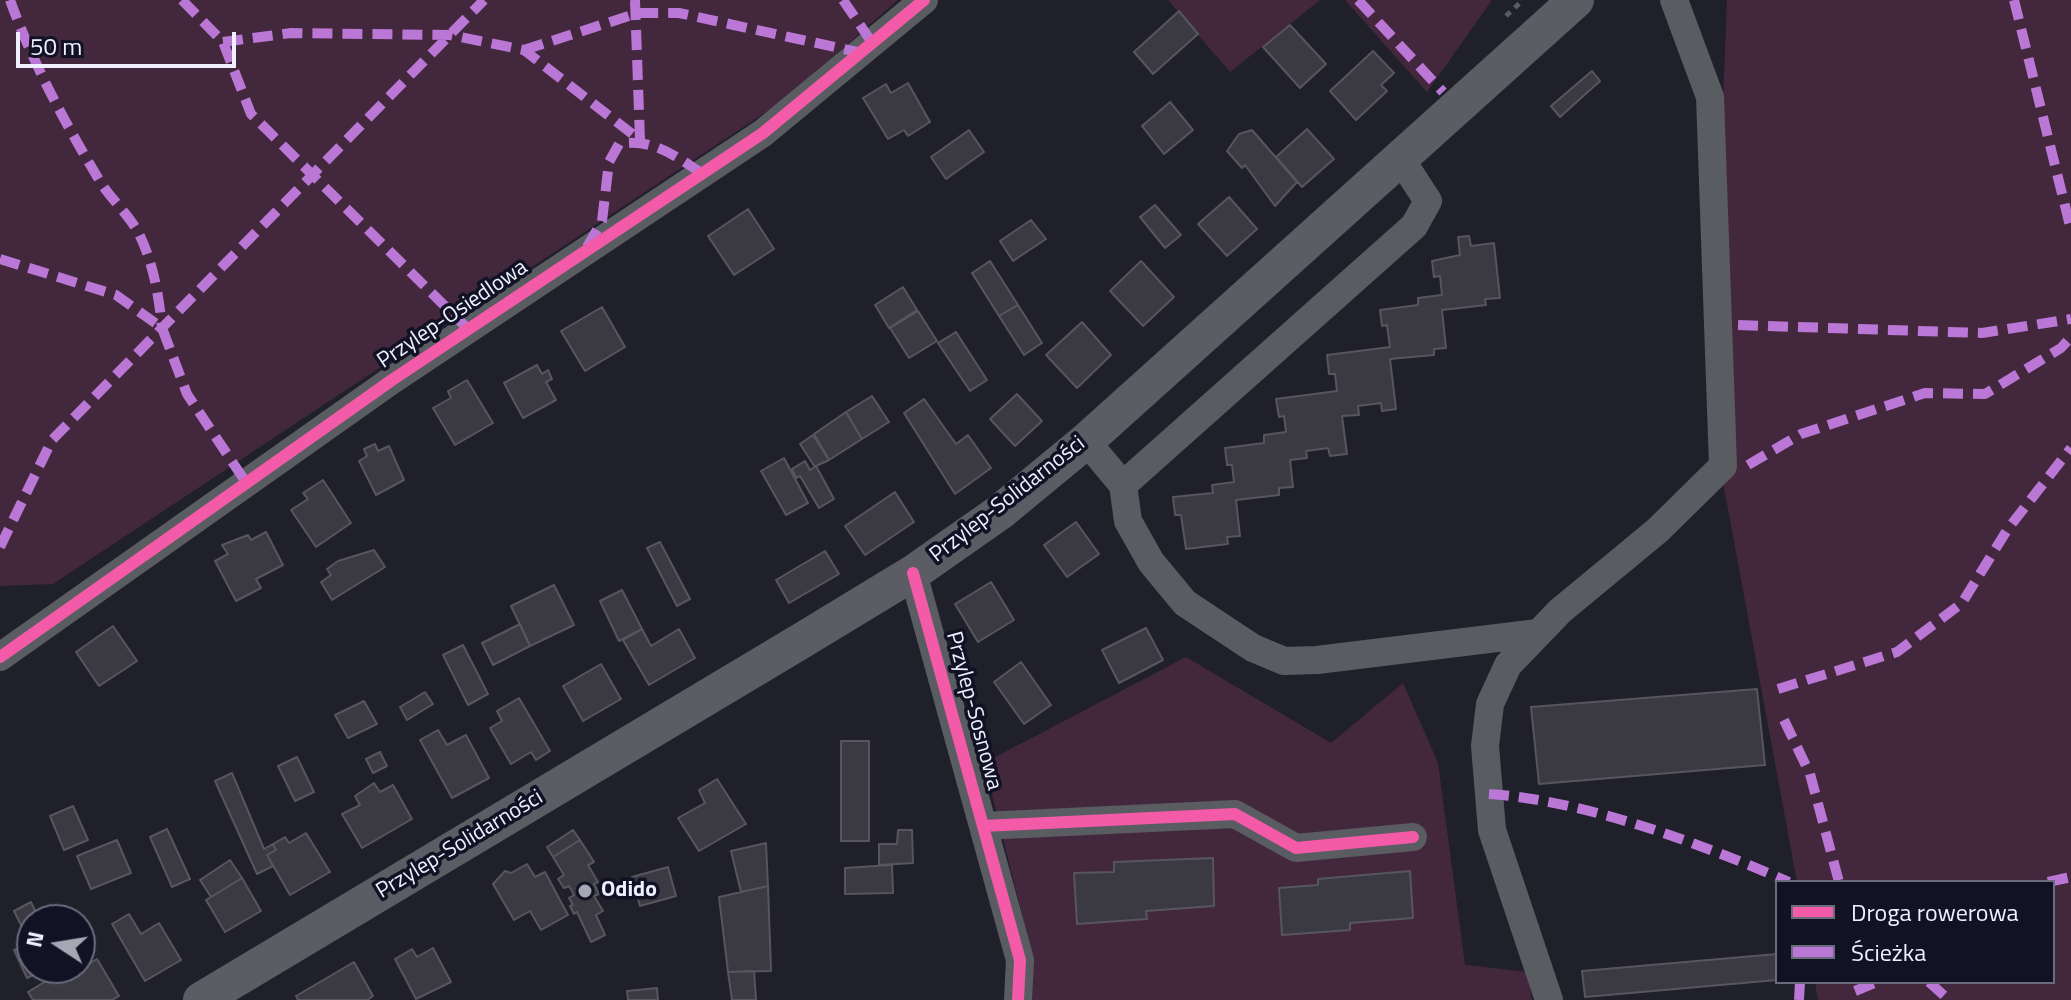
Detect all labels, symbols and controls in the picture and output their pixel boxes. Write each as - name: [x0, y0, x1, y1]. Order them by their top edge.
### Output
- scale bar: [20, 16, 240, 66]
- text: 50 m: [30, 28, 82, 64]
- street label: Przylep-Osiedlowa: [373, 255, 533, 375]
- street label: Przylep-Solidarności: [925, 431, 1091, 569]
- street label: Przylep-Sosnowa: [939, 629, 1007, 793]
- street label: Przylep-Solidarności: [372, 785, 548, 905]
- place label: Odido: [601, 878, 657, 904]
- legend: [1775, 880, 2055, 984]
- marker: Odido: [576, 882, 594, 900]
- text: Droga rowerowa: [1851, 894, 2019, 930]
- north arrow: [16, 904, 96, 984]
- text: N: [16, 928, 53, 950]
- text: Ścieżka: [1851, 934, 1926, 970]

